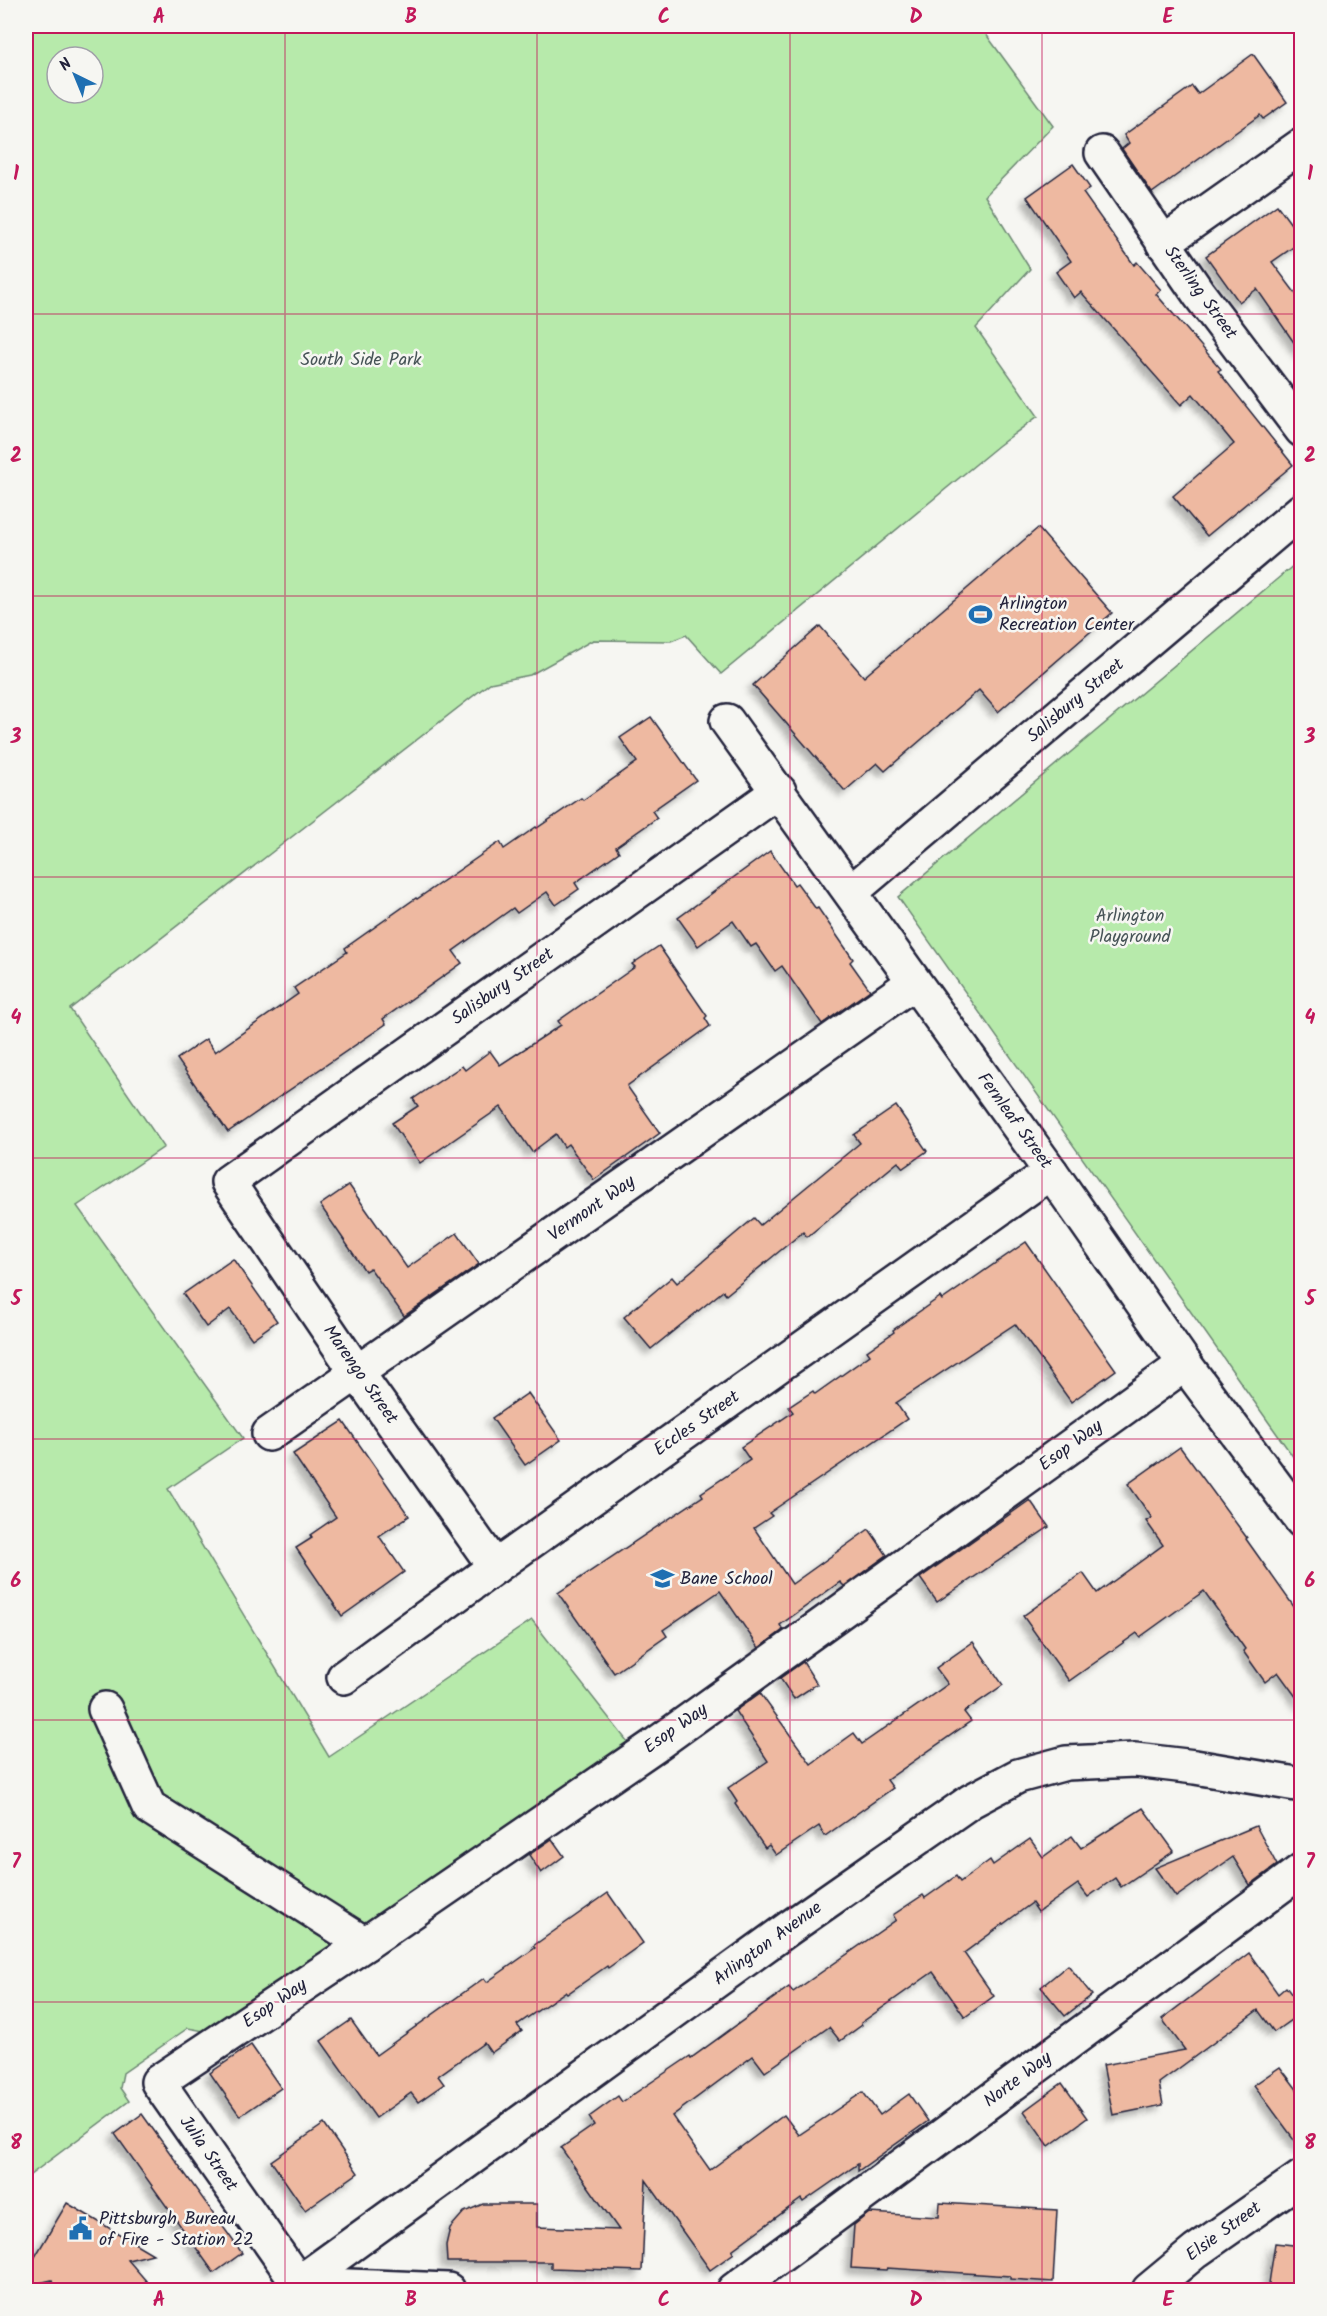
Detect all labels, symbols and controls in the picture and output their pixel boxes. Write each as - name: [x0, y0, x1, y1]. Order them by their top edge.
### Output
- text: A: [153, 2, 165, 34]
- text: B: [405, 2, 417, 34]
- text: C: [658, 2, 670, 34]
- text: D: [909, 2, 923, 34]
- text: E: [1162, 2, 1174, 34]
- north arrow: [45, 45, 105, 105]
- text: N: [54, 53, 78, 78]
- text: 1: [13, 159, 19, 191]
- text: 1: [1307, 159, 1313, 191]
- street label: Sterling Street: [1156, 240, 1245, 347]
- park label: South Side Park: [301, 346, 422, 375]
- text: 2: [10, 441, 22, 473]
- text: 2: [1304, 441, 1316, 473]
- place label: Arlington Recreation Center: [999, 590, 1135, 640]
- sports icon: Arlington Recreation Center: [968, 601, 994, 627]
- street label: Salisbury Street: [1021, 651, 1132, 751]
- text: 3: [10, 722, 22, 754]
- text: 3: [1304, 722, 1316, 754]
- park label: Arlington Playground: [1090, 902, 1171, 952]
- street label: Salisbury Street: [446, 940, 561, 1033]
- text: 4: [11, 1003, 22, 1035]
- text: 4: [1305, 1003, 1316, 1035]
- street label: Fernleaf Street: [969, 1067, 1060, 1176]
- street label: Vermont Way: [542, 1168, 642, 1250]
- text: 5: [10, 1284, 23, 1316]
- text: 5: [1304, 1284, 1317, 1316]
- street label: Marengo Street: [315, 1319, 406, 1432]
- street label: Eccles Street: [648, 1383, 747, 1464]
- street label: Esop Way: [1033, 1412, 1110, 1479]
- place label: Bane School: [680, 1565, 773, 1594]
- text: 6: [11, 1566, 22, 1598]
- school or university icon: Bane School: [649, 1566, 675, 1592]
- text: 6: [1305, 1566, 1316, 1598]
- street label: Esop Way: [638, 1696, 715, 1762]
- text: 7: [11, 1847, 21, 1879]
- text: 7: [1305, 1847, 1315, 1879]
- street label: Arlington Avenue: [707, 1894, 829, 1994]
- street label: Esop Way: [237, 1971, 314, 2036]
- street label: Norte Way: [978, 2044, 1059, 2116]
- street label: Julia Street: [171, 2110, 245, 2199]
- text: 8: [10, 2128, 22, 2160]
- text: 8: [1304, 2128, 1316, 2160]
- street label: Elsie Street: [1180, 2194, 1269, 2270]
- place label: Pittsburgh Bureau of Fire - Station 22: [99, 2205, 254, 2255]
- public building icon: Pittsburgh Bureau of Fire - Station 22: [68, 2216, 94, 2242]
- text: A: [153, 2285, 165, 2316]
- text: B: [405, 2285, 417, 2316]
- text: C: [658, 2285, 670, 2316]
- text: D: [909, 2285, 923, 2316]
- text: E: [1162, 2285, 1174, 2316]

